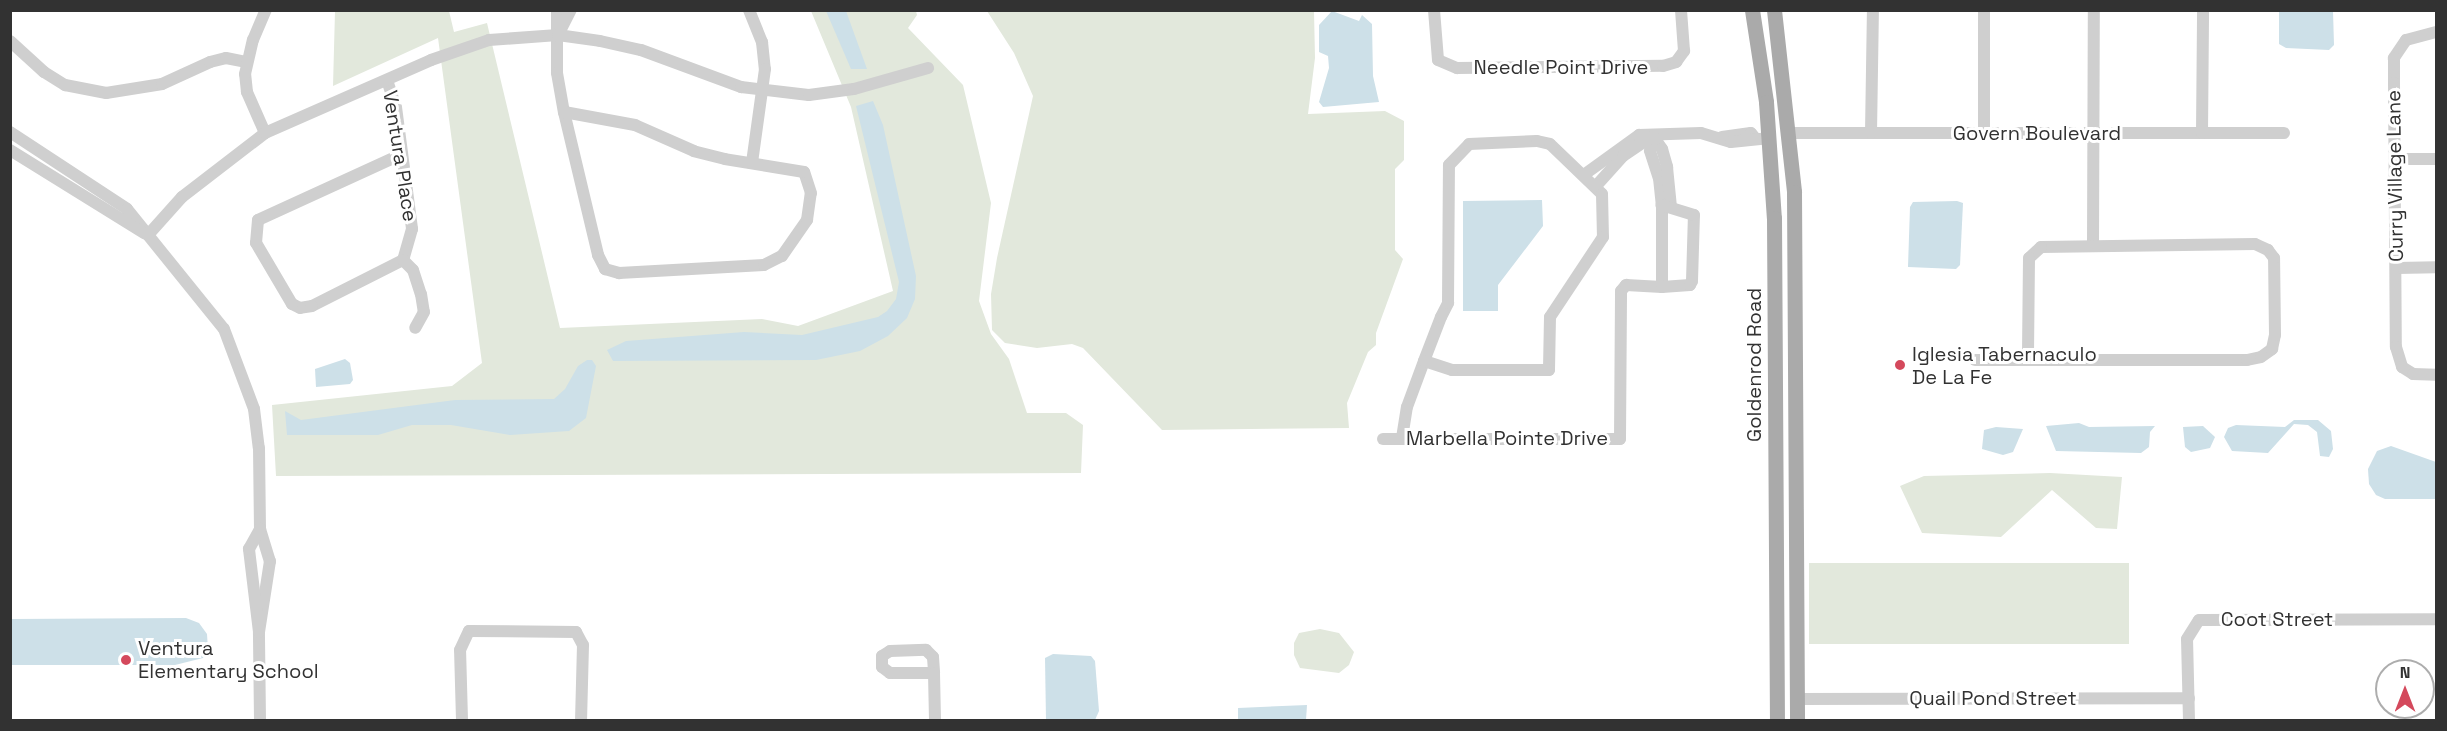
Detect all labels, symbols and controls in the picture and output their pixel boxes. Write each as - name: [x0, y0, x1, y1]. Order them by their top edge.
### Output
- street label: Needle Point Drive: [1474, 55, 1648, 79]
- street label: Ventura Place: [378, 89, 422, 223]
- street label: Curry Village Lane: [2381, 90, 2409, 262]
- street label: Govern Boulevard: [1953, 121, 2121, 145]
- street label: Goldenrod Road: [1742, 288, 1766, 442]
- place label: Iglesia Tabernaculo De La Fe: [1912, 342, 2097, 389]
- marker: Iglesia Tabernaculo De La Fe: [1893, 358, 1907, 372]
- street label: Marbella Pointe Drive: [1406, 426, 1608, 450]
- street label: Coot Street: [2221, 607, 2333, 631]
- place label: Ventura Elementary School: [138, 636, 319, 683]
- marker: Ventura Elementary School: [119, 653, 133, 667]
- north arrow: [2375, 659, 2435, 719]
- text: N: [2400, 662, 2410, 683]
- street label: Quail Pond Street: [1909, 686, 2077, 710]

